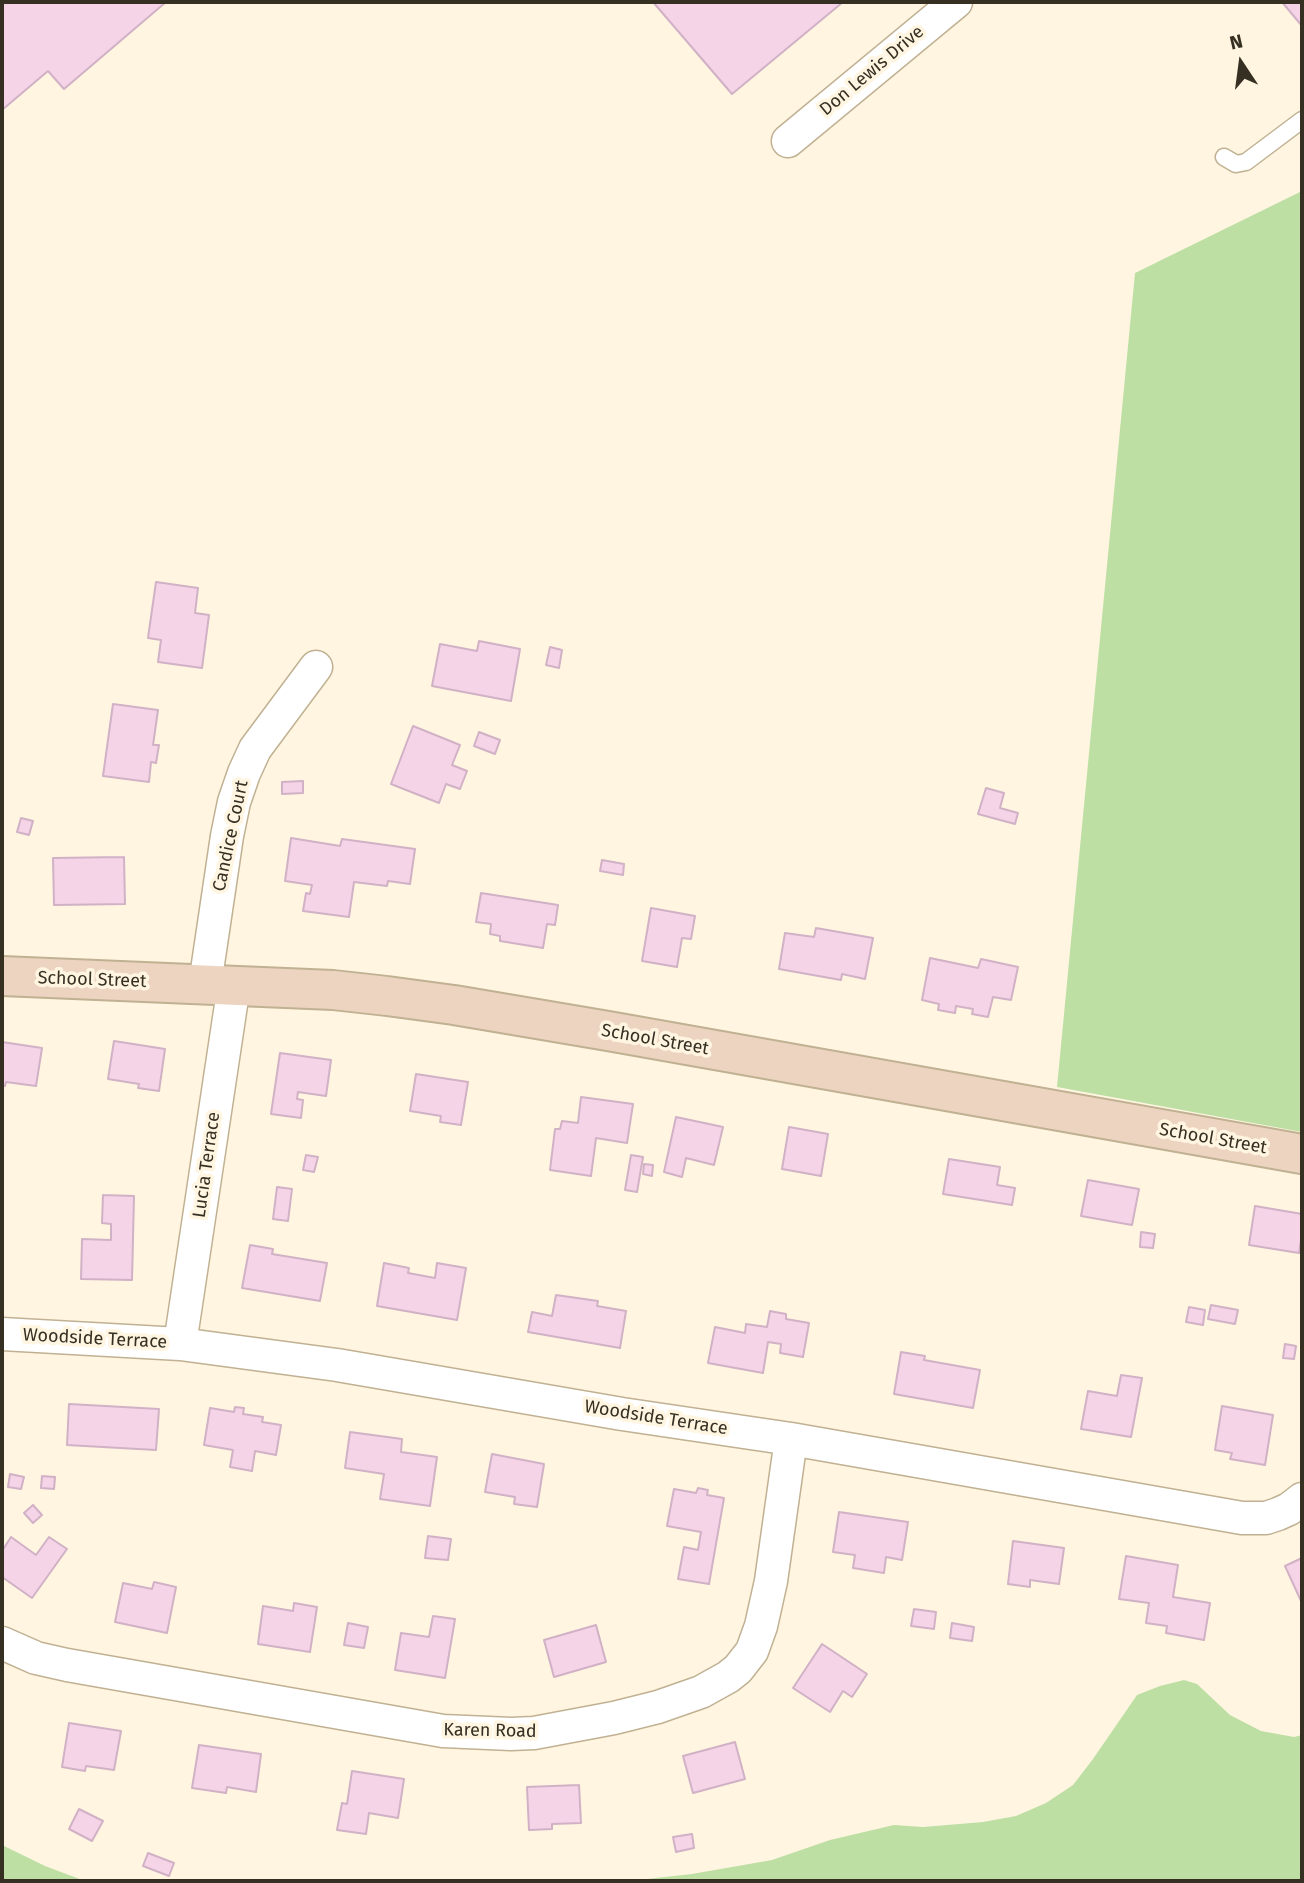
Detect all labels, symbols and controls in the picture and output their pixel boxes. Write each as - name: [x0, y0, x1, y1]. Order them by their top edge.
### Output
- street label: Don Lewis Drive: [816, 21, 928, 121]
- north arrow: [1206, 28, 1276, 98]
- text: N: [1227, 29, 1245, 55]
- street label: Candice Court: [209, 778, 253, 894]
- street label: School Street: [37, 967, 147, 993]
- street label: School Street: [600, 1020, 710, 1060]
- street label: Lucia Terrace: [189, 1111, 225, 1219]
- street label: School Street: [1158, 1119, 1268, 1159]
- street label: Woodside Terrace: [22, 1324, 168, 1354]
- street label: Woodside Terrace: [583, 1396, 729, 1440]
- street label: Karen Road: [443, 1719, 537, 1743]

